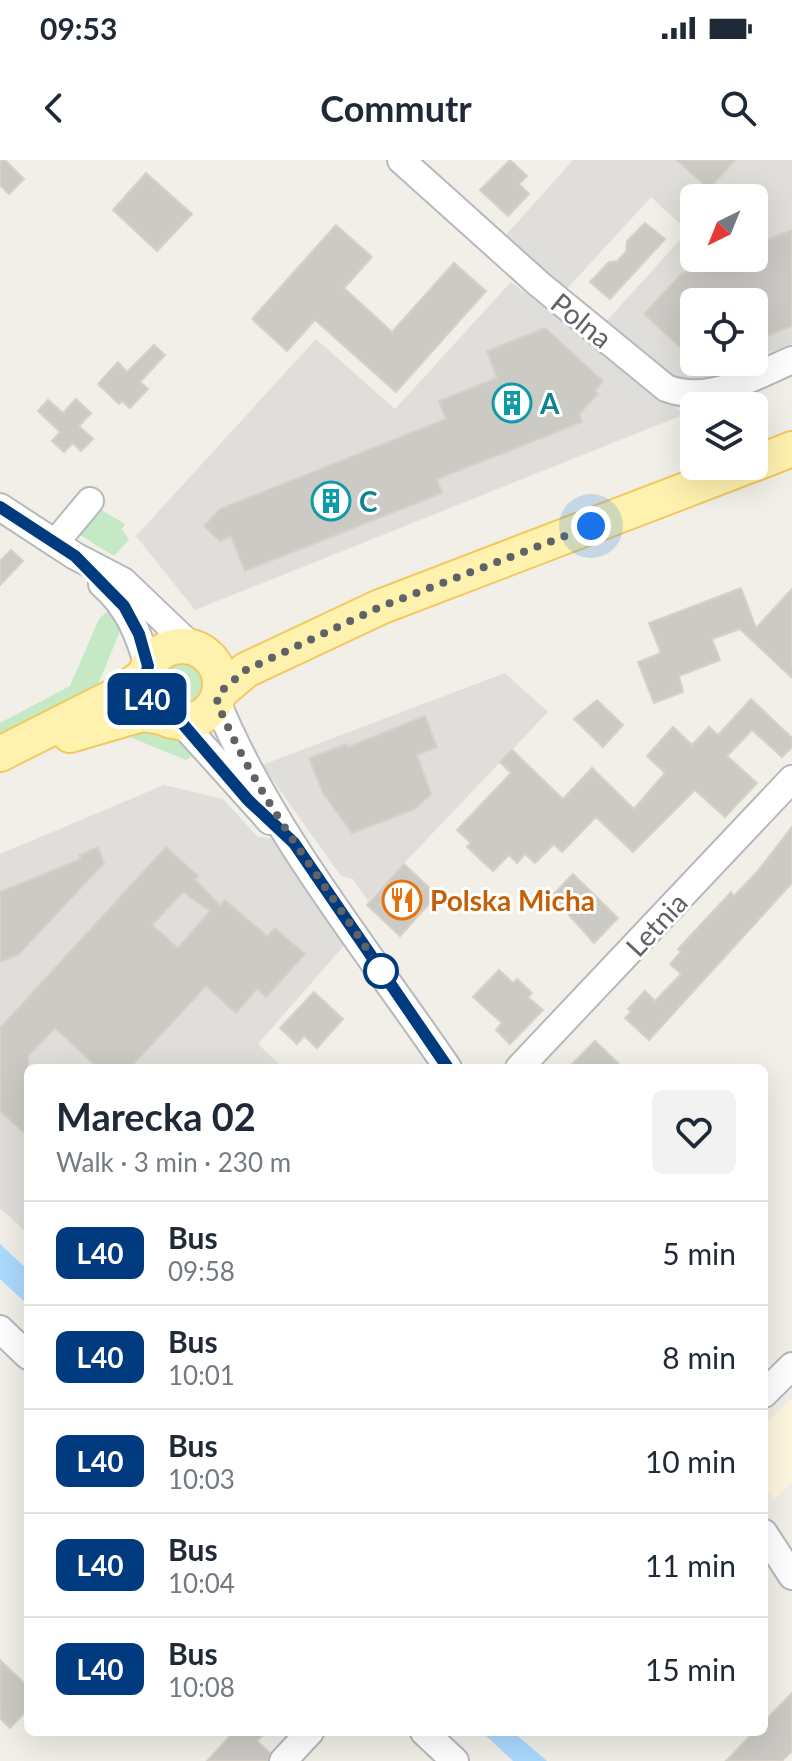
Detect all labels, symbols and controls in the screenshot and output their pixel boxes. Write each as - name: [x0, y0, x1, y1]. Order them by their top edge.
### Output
- text: 09:53: [40, 10, 117, 46]
- icon: back: [32, 86, 76, 130]
- text: Commutr: [320, 86, 472, 130]
- icon: search: [716, 86, 760, 130]
- north arrow: [680, 184, 768, 272]
- map controls: [680, 184, 768, 480]
- street label: Polna: [545, 285, 619, 355]
- button: locate: [680, 288, 768, 376]
- building icon: A: [491, 382, 533, 424]
- place label: A: [539, 386, 560, 420]
- button: layers: [680, 392, 768, 480]
- building icon: C: [310, 480, 352, 522]
- place label: C: [359, 484, 378, 518]
- your location: [571, 506, 611, 546]
- line badge: L40: [101, 673, 193, 725]
- text: L40: [123, 682, 171, 716]
- restaurant icon: Polska Micha: [381, 879, 423, 921]
- place label: Polska Micha: [430, 883, 595, 917]
- street label: Letnia: [618, 885, 694, 963]
- unlabelled marker: [364, 954, 398, 988]
- button: heart: [652, 1090, 736, 1174]
- text: Marecka 02: [56, 1093, 256, 1139]
- text: Walk · 3 min · 230 m: [56, 1146, 291, 1178]
- text: Bus: [168, 1219, 218, 1255]
- text: 5 min: [662, 1235, 736, 1271]
- text: L40: [76, 1236, 124, 1270]
- text: 09:58: [168, 1255, 235, 1287]
- text: Bus: [168, 1323, 218, 1359]
- text: 8 min: [662, 1339, 736, 1375]
- text: L40: [76, 1340, 124, 1374]
- text: 10:01: [168, 1359, 235, 1391]
- text: Bus: [168, 1427, 218, 1463]
- text: 10 min: [645, 1443, 736, 1479]
- text: L40: [76, 1444, 124, 1478]
- text: 10:03: [168, 1463, 235, 1495]
- text: Bus: [168, 1531, 218, 1567]
- text: 11 min: [645, 1547, 736, 1583]
- text: L40: [76, 1548, 124, 1582]
- text: 10:04: [168, 1567, 235, 1599]
- text: Bus: [168, 1635, 218, 1671]
- text: 15 min: [645, 1651, 736, 1687]
- text: L40: [76, 1652, 124, 1686]
- text: 10:08: [168, 1671, 235, 1703]

